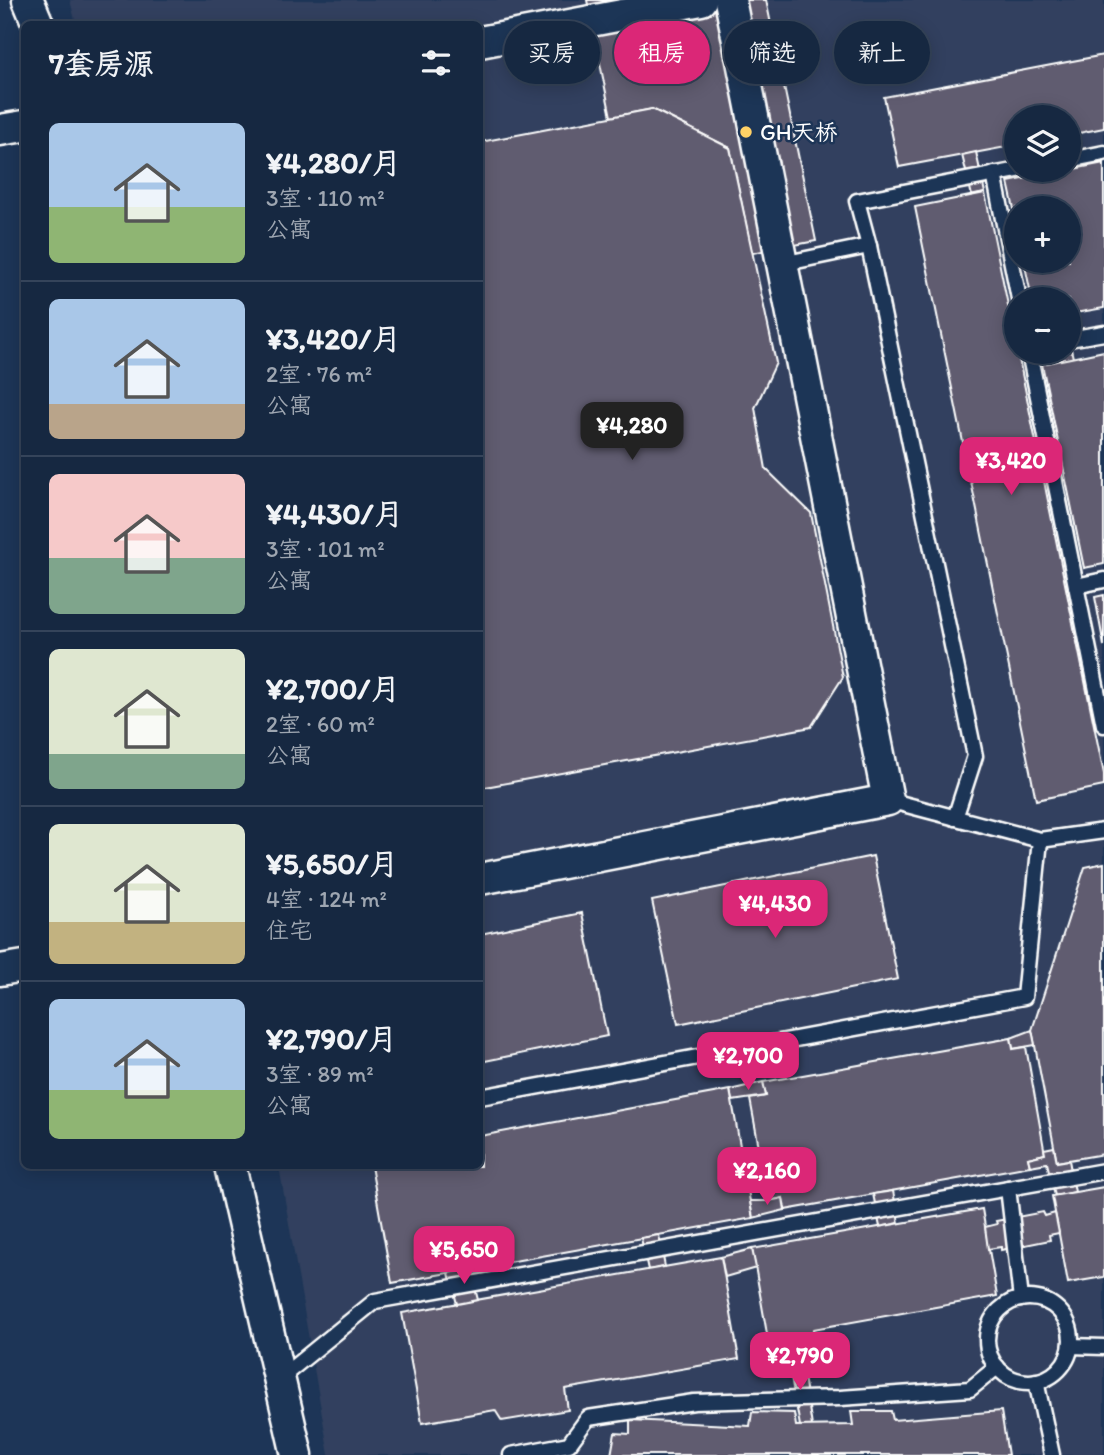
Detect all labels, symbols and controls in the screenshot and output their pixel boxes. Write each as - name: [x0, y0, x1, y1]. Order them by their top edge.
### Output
- chip: 买房: [504, 21, 600, 84]
- chip: 租房: [614, 21, 710, 84]
- chip: 筛选: [724, 21, 820, 84]
- chip: 新上: [834, 21, 930, 84]
- icon: filters: [417, 44, 455, 82]
- text: 7套房源: [49, 45, 154, 82]
- map controls: [1004, 105, 1081, 364]
- button: layers: [1004, 105, 1081, 182]
- place label: GH天桥: [760, 118, 838, 146]
- marker: GH天桥: [738, 124, 754, 140]
- text: ¥4,280/月: [266, 144, 401, 181]
- icon: home: [105, 151, 189, 235]
- text: 3室 · 110 m²: [266, 184, 385, 212]
- button: +: [1004, 196, 1081, 273]
- text: 公寓: [266, 215, 312, 243]
- button: −: [1004, 287, 1081, 364]
- text: ¥3,420/月: [266, 320, 401, 357]
- icon: home: [105, 327, 189, 411]
- text: 2室 · 76 m²: [266, 360, 372, 388]
- text: 公寓: [266, 391, 312, 419]
- pin: ¥4,280: [575, 402, 689, 462]
- text: ¥4,280: [596, 411, 668, 439]
- pin: ¥3,420: [954, 438, 1068, 497]
- text: ¥3,420: [976, 446, 1046, 474]
- text: ¥4,430/月: [266, 495, 403, 532]
- icon: home: [105, 502, 189, 586]
- text: 3室 · 101 m²: [266, 535, 385, 563]
- text: 公寓: [266, 566, 312, 594]
- text: ¥2,700/月: [266, 670, 400, 707]
- icon: home: [105, 677, 189, 761]
- text: 2室 · 60 m²: [266, 710, 375, 738]
- text: 公寓: [266, 741, 312, 769]
- text: ¥5,650/月: [266, 845, 398, 882]
- icon: home: [105, 852, 189, 936]
- pin: ¥4,430: [718, 880, 832, 940]
- text: 4室 · 124 m²: [266, 885, 387, 913]
- text: ¥4,430: [739, 889, 811, 917]
- text: 住宅: [266, 916, 312, 944]
- text: ¥2,790/月: [266, 1020, 397, 1057]
- icon: home: [105, 1027, 189, 1111]
- pin: ¥2,700: [691, 1032, 805, 1092]
- text: ¥2,700: [713, 1041, 783, 1069]
- text: 3室 · 89 m²: [266, 1060, 374, 1088]
- text: 公寓: [266, 1091, 312, 1119]
- pin: ¥2,160: [710, 1148, 824, 1207]
- text: ¥2,160: [733, 1156, 801, 1184]
- pin: ¥5,650: [407, 1226, 521, 1286]
- text: ¥5,650: [430, 1235, 498, 1263]
- pin: ¥2,790: [743, 1332, 857, 1392]
- text: ¥2,790: [766, 1341, 834, 1369]

